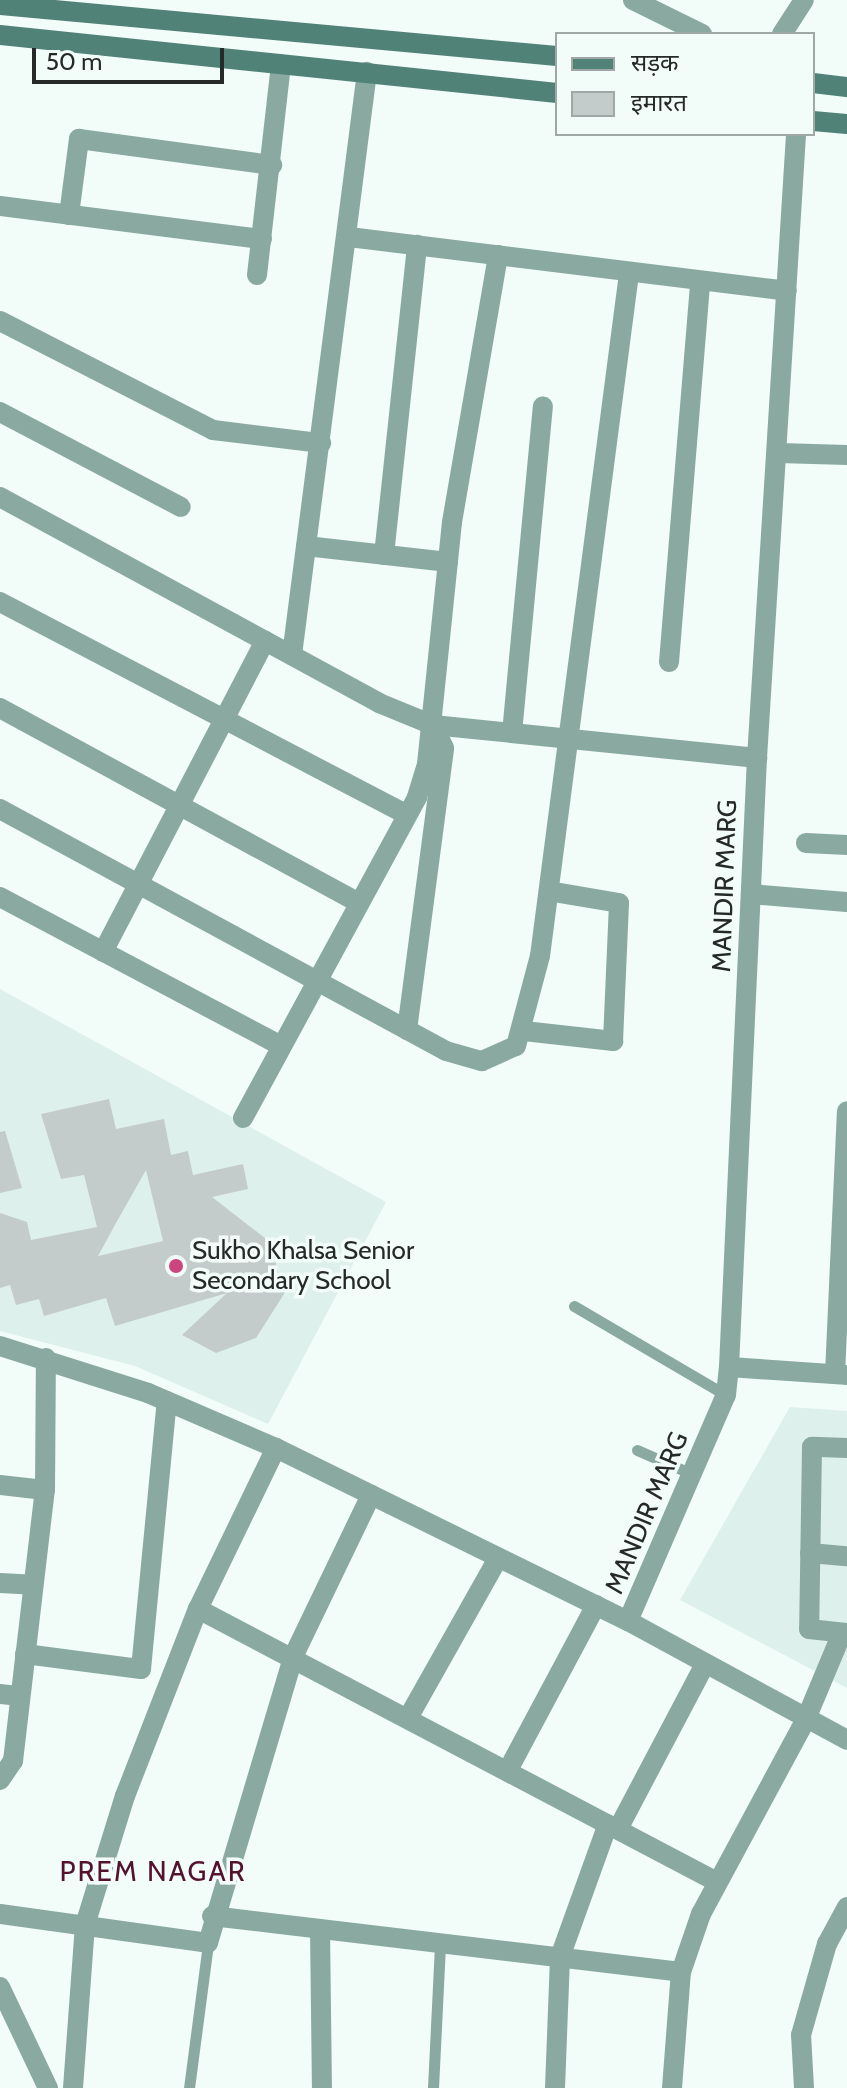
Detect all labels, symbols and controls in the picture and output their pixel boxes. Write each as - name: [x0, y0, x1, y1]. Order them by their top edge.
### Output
- scale bar: [36, 32, 228, 82]
- legend: [555, 32, 815, 136]
- text: 50 m: [46, 47, 102, 76]
- text: सड़क: [631, 48, 679, 77]
- text: इमारत: [631, 88, 687, 117]
- street label: MANDIR MARG: [706, 799, 744, 973]
- place label: Sukho Khalsa Senior Secondary School: [192, 1235, 414, 1296]
- marker: Sukho Khalsa Senior Secondary School: [167, 1257, 185, 1275]
- street label: MANDIR MARG: [599, 1427, 695, 1599]
- district label: PREM NAGAR: [59, 1854, 247, 1888]

